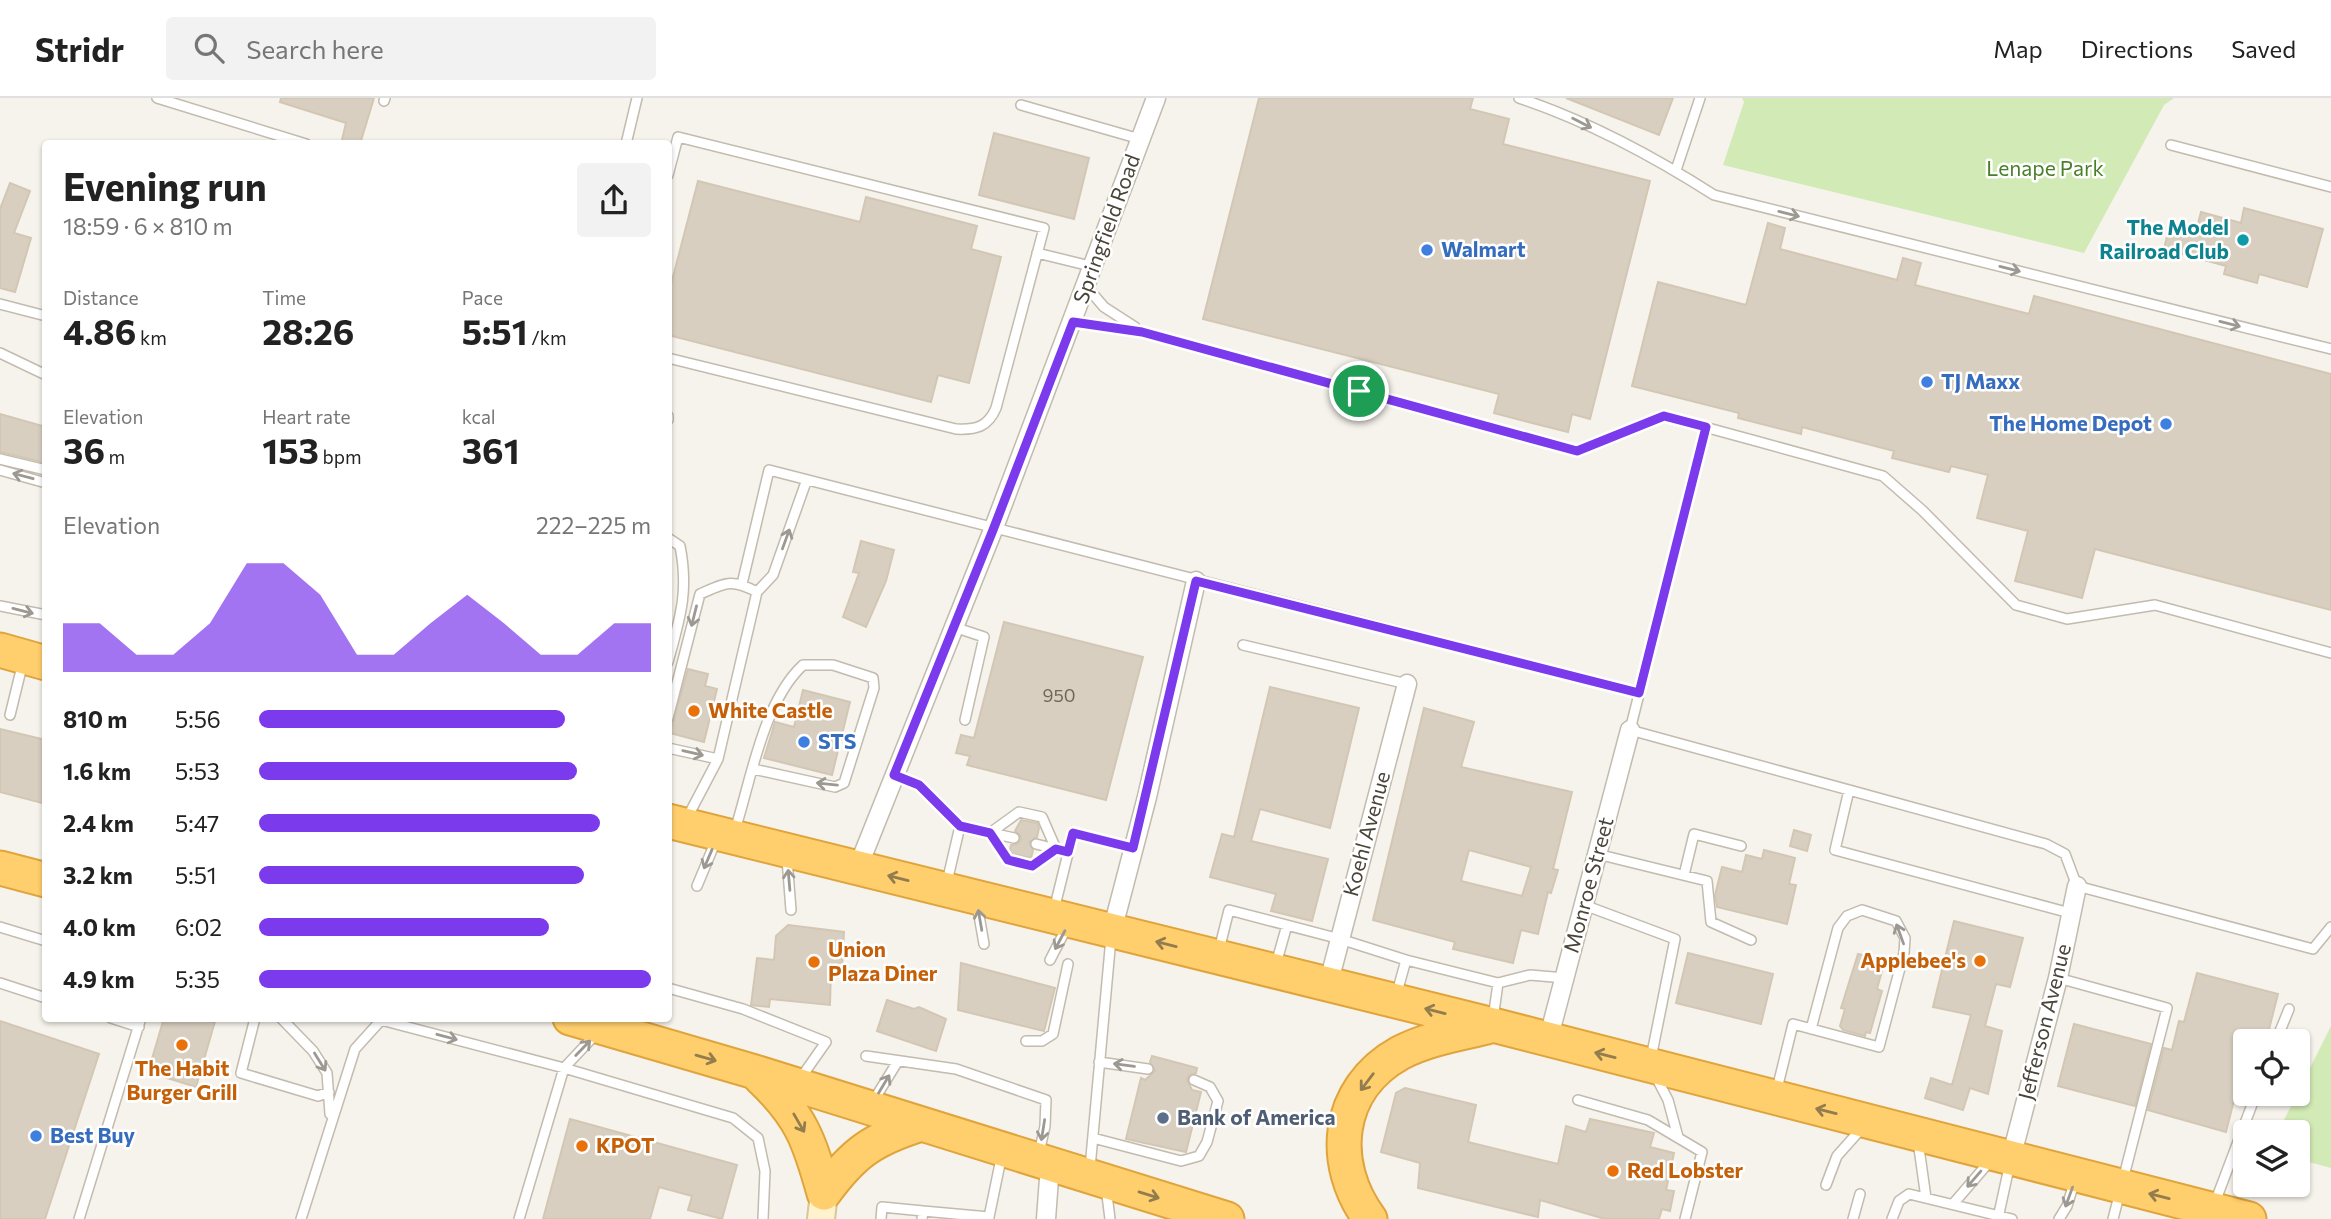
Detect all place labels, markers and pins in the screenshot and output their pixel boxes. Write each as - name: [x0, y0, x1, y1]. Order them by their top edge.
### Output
- place label: The Model Railroad Club: [2099, 214, 2229, 263]
- marker: The Model Railroad Club: [2235, 232, 2251, 248]
- place label: Walmart: [1441, 236, 1526, 261]
- marker: Walmart: [1419, 242, 1435, 258]
- pin: [1329, 361, 1389, 421]
- place label: TJ Maxx: [1941, 368, 2020, 393]
- marker: TJ Maxx: [1919, 374, 1935, 390]
- place label: The Home Depot: [1989, 410, 2152, 435]
- marker: The Home Depot: [2158, 416, 2174, 432]
- place label: White Castle: [708, 697, 833, 722]
- marker: White Castle: [686, 703, 702, 719]
- place label: STS: [818, 728, 856, 753]
- marker: STS: [796, 734, 812, 750]
- place label: Union Plaza Diner: [828, 936, 938, 985]
- place label: Applebee's: [1860, 947, 1966, 972]
- marker: Applebee's: [1972, 953, 1988, 969]
- marker: Union Plaza Diner: [806, 954, 822, 970]
- marker: The Habit Burger Grill: [174, 1037, 190, 1053]
- place label: The Habit Burger Grill: [127, 1055, 237, 1104]
- place label: Bank of America: [1177, 1104, 1335, 1129]
- marker: Bank of America: [1155, 1110, 1171, 1126]
- place label: Best Buy: [50, 1122, 135, 1147]
- marker: Best Buy: [28, 1128, 44, 1144]
- place label: KPOT: [596, 1132, 655, 1157]
- marker: KPOT: [574, 1138, 590, 1154]
- place label: Red Lobster: [1627, 1157, 1744, 1182]
- marker: Red Lobster: [1605, 1163, 1621, 1179]

